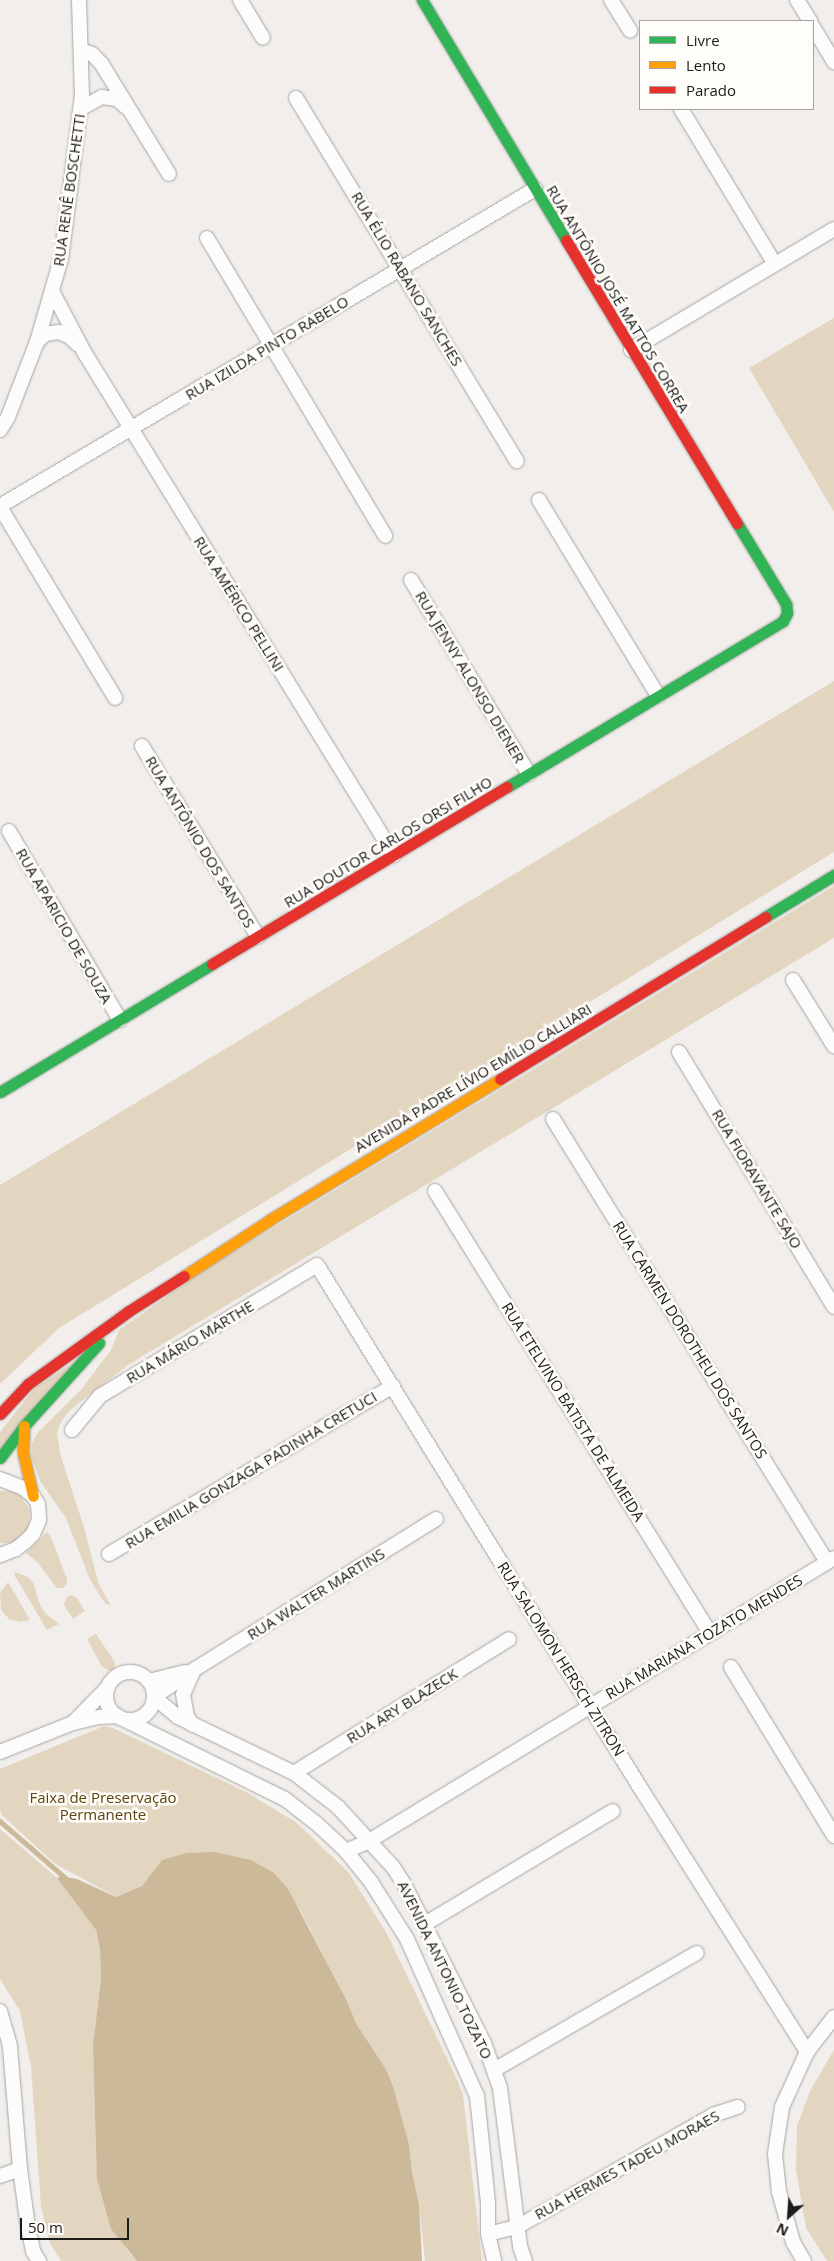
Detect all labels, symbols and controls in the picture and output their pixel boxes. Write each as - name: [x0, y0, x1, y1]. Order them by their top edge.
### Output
- legend: [639, 20, 814, 110]
- text: Livre: [686, 30, 720, 50]
- text: Lento: [686, 55, 726, 75]
- text: Parado: [686, 80, 736, 100]
- street label: RUA RENÊ BOSCHETTI: [49, 113, 89, 267]
- street label: RUA ANTÔNIO JOSÉ MATTOS CORREA: [543, 182, 693, 416]
- street label: RUA ÉLIO RABANO SANCHES: [348, 189, 466, 369]
- street label: RUA IZILDA PINTO RABELO: [182, 292, 352, 404]
- street label: RUA AMÉRICO PELLINI: [190, 533, 288, 675]
- street label: RUA JENNY ALONSO DIENER: [412, 588, 528, 766]
- street label: RUA ANTÔNIO DOS SANTOS: [142, 753, 258, 931]
- street label: RUA DOUTOR CARLOS ORSI FILHO: [281, 773, 495, 911]
- street label: RUA APARICIO DE SOUZA: [12, 845, 116, 1007]
- street label: AVENIDA PADRE LÍVIO EMÍLIO CALLIARI: [351, 1000, 595, 1156]
- street label: RUA FIORAVANTE SAJO: [708, 1106, 806, 1252]
- street label: RUA CARMEN DOROTHEU DOS SANTOS: [609, 1218, 771, 1462]
- street label: RUA MÁRIO MARTHE: [123, 1297, 257, 1387]
- street label: RUA ETELVINO BATISTA DE ALMEIDA: [498, 1299, 648, 1525]
- street label: RUA EMILIA GONZAGA PADINHA CRETUCI: [122, 1388, 380, 1552]
- street label: RUA WALTER MARTINS: [244, 1544, 388, 1644]
- street label: RUA SALOMON HERSCH ZITRON: [494, 1559, 628, 1759]
- street label: RUA MARIANA TOZATO MENDES: [602, 1571, 806, 1703]
- street label: RUA ARY BLAZECK: [343, 1665, 461, 1747]
- park label: Faixa de Preservação Permanente: [29, 1788, 177, 1823]
- street label: AVENIDA ANTONIO TOZATO: [394, 1878, 496, 2062]
- street label: RUA HERMES TADEU MORAES: [531, 2107, 723, 2223]
- north arrow: [764, 2191, 814, 2241]
- scale bar: [22, 2208, 131, 2240]
- text: 50 m: [28, 2217, 63, 2237]
- text: N: [773, 2219, 791, 2241]

